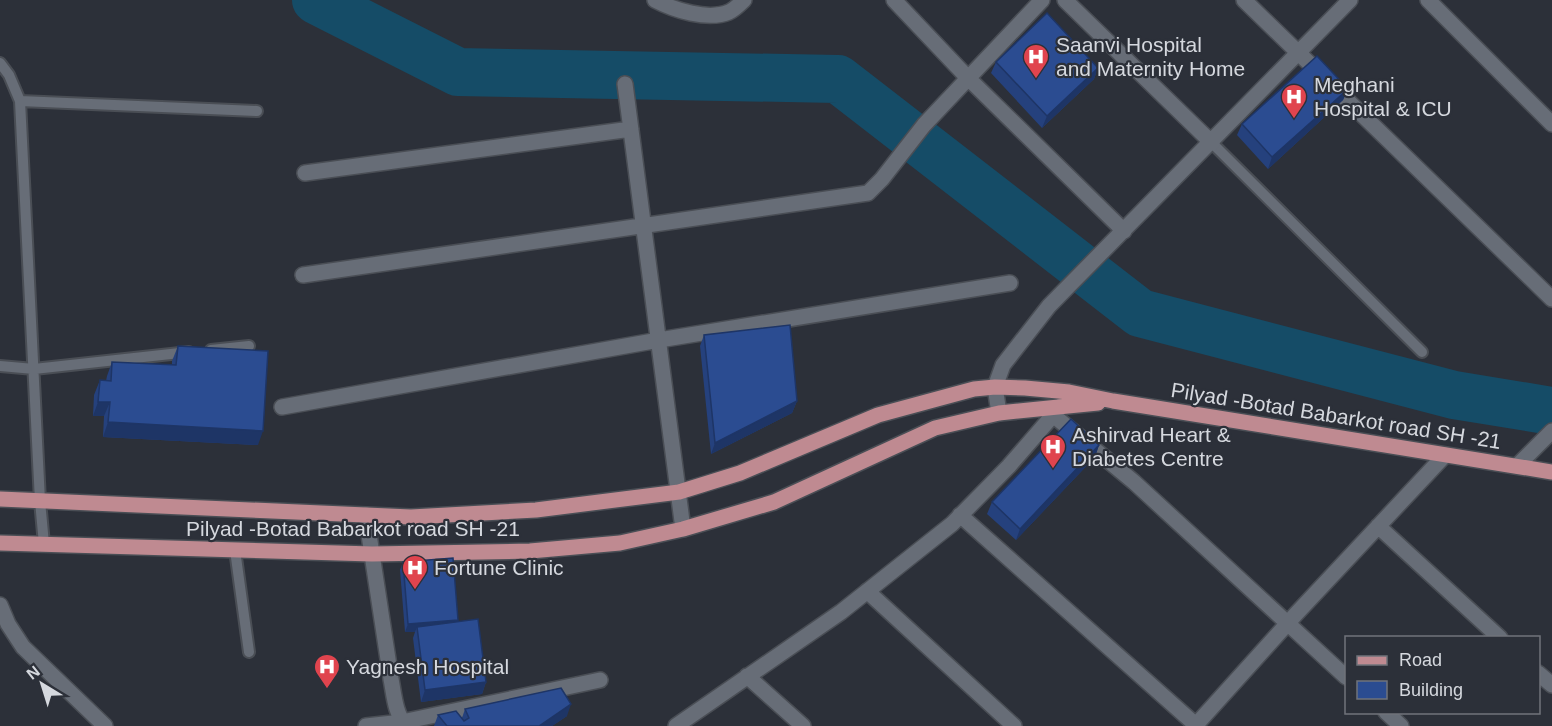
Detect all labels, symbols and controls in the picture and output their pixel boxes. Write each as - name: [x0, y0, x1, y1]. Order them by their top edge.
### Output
- place label: Saanvi Hospital and Maternity Home: [1056, 33, 1245, 80]
- hospital icon: Saanvi Hospital and Maternity Home: [1021, 42, 1051, 80]
- place label: Meghani Hospital & ICU: [1314, 73, 1452, 120]
- hospital icon: Meghani Hospital & ICU: [1279, 82, 1309, 120]
- street label: Pilyad -Botad Babarkot road SH -21: [1169, 378, 1503, 453]
- place label: Ashirvad Heart & Diabetes Centre: [1072, 423, 1231, 470]
- hospital icon: Ashirvad Heart & Diabetes Centre: [1038, 432, 1068, 470]
- street label: Pilyad -Botad Babarkot road SH -21: [186, 517, 520, 540]
- hospital icon: Fortune Clinic: [400, 553, 430, 591]
- place label: Fortune Clinic: [434, 556, 564, 579]
- legend: [1345, 636, 1540, 714]
- text: Road: [1399, 650, 1442, 670]
- hospital icon: Yagnesh Hospital: [312, 652, 342, 690]
- north arrow: [12, 654, 72, 714]
- place label: Yagnesh Hospital: [346, 655, 509, 678]
- text: N: [23, 662, 43, 683]
- text: Building: [1399, 680, 1463, 700]

